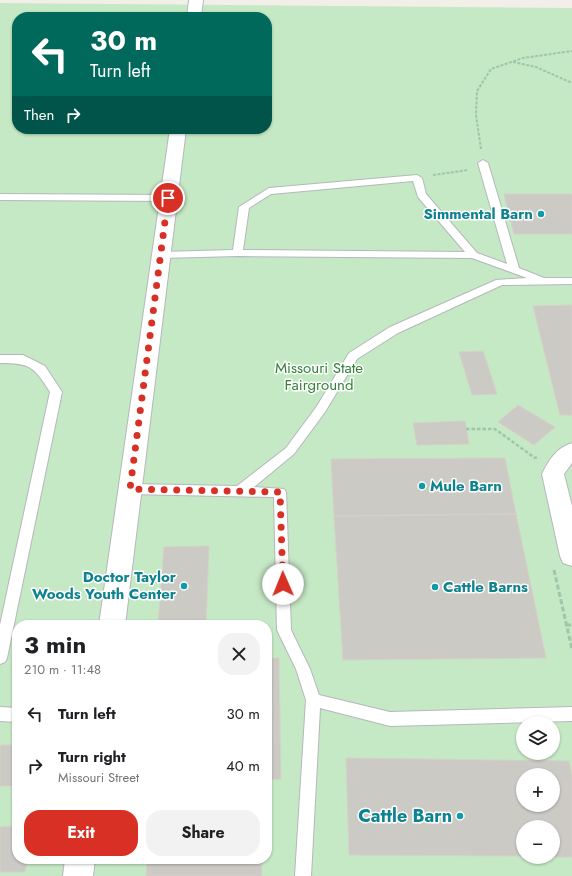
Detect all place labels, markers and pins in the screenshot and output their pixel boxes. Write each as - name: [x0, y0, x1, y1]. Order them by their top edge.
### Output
- pin: [151, 181, 185, 215]
- place label: Simmental Barn: [423, 203, 533, 225]
- marker: Simmental Barn: [536, 209, 546, 219]
- place label: Mule Barn: [430, 475, 502, 497]
- marker: Mule Barn: [417, 481, 427, 491]
- place label: Doctor Taylor Woods Youth Center: [32, 566, 177, 605]
- place label: Cattle Barns: [443, 576, 528, 598]
- marker: Doctor Taylor Woods Youth Center: [179, 581, 189, 591]
- marker: Cattle Barns: [430, 582, 440, 592]
- place label: Cattle Barn: [358, 803, 452, 829]
- marker: Cattle Barn: [455, 811, 465, 821]

